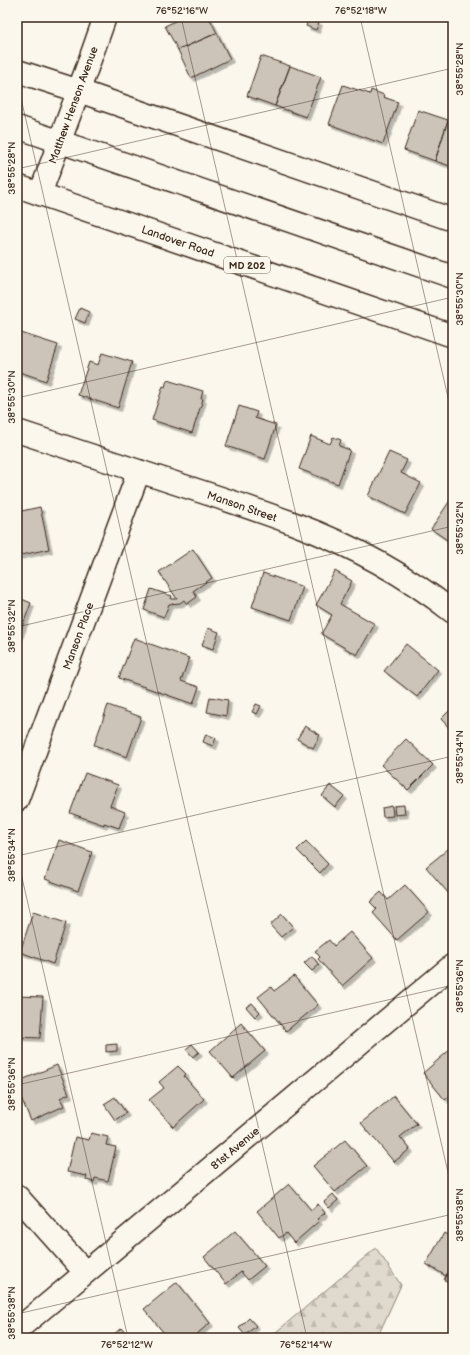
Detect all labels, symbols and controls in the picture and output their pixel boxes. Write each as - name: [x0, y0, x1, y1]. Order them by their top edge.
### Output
- text: 76°52'16"W: [156, 5, 208, 17]
- text: 76°52'18"W: [335, 5, 387, 17]
- text: 38°55'28"N: [454, 42, 466, 96]
- street label: Matthew Henson Avenue: [46, 44, 101, 166]
- text: 38°55'28"N: [6, 141, 18, 195]
- street label: Landover Road: [140, 223, 216, 260]
- road number: MD 202: [224, 257, 270, 273]
- text: 38°55'30"N: [454, 272, 466, 326]
- text: 38°55'30"N: [6, 370, 18, 424]
- street label: Manson Street: [205, 488, 279, 525]
- text: 38°55'32"N: [454, 501, 466, 555]
- text: 38°55'32"N: [6, 599, 18, 653]
- street label: Manson Place: [60, 600, 97, 672]
- text: 38°55'34"N: [454, 730, 466, 784]
- text: 38°55'34"N: [6, 828, 18, 882]
- text: 38°55'36"N: [454, 959, 466, 1013]
- text: 38°55'36"N: [6, 1057, 18, 1111]
- street label: 81st Avenue: [208, 1124, 263, 1172]
- text: 38°55'38"N: [454, 1188, 466, 1242]
- text: 38°55'38"N: [6, 1286, 18, 1340]
- text: 76°52'12"W: [101, 1339, 153, 1351]
- text: 76°52'14"W: [280, 1339, 332, 1351]

